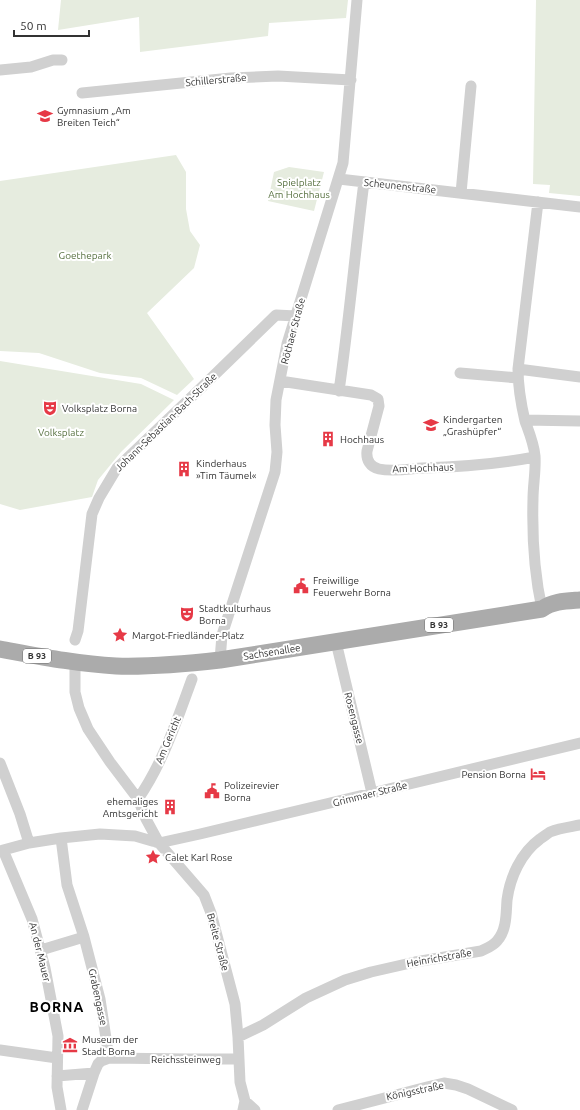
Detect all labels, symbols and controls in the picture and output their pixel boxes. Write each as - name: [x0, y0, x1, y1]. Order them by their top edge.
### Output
- scale bar: [14, 12, 89, 38]
- text: 50 m: [20, 19, 47, 32]
- street label: Schillerstraße: [185, 72, 247, 88]
- place label: Gymnasium „Am Breiten Teich“: [57, 105, 131, 128]
- school or university icon: Gymnasium „Am Breiten Teich“: [36, 107, 54, 125]
- park label: Spielplatz Am Hochhaus: [268, 177, 330, 200]
- street label: Scheunenstraße: [363, 177, 437, 195]
- park label: Goethepark: [59, 250, 112, 261]
- street label: Röthaer Straße: [279, 297, 307, 365]
- street label: Johann-Sebastian-Bach-Straße: [113, 371, 219, 473]
- theatre icon: Volksplatz Borna: [41, 399, 59, 417]
- place label: Volksplatz Borna: [62, 403, 137, 414]
- place label: Kindergarten „Grashüpfer“: [443, 414, 502, 437]
- school or university icon: Kindergarten „Grashüpfer“: [422, 416, 440, 434]
- park label: Volksplatz: [38, 427, 84, 438]
- building icon: Hochhaus: [319, 430, 337, 448]
- place label: Hochhaus: [340, 434, 384, 445]
- place label: Kinderhaus »Tim Täumel«: [196, 458, 257, 481]
- building icon: Kinderhaus »Tim Täumel«: [175, 460, 193, 478]
- street label: Am Hochhaus: [392, 461, 454, 475]
- place label: Freiwillige Feuerwehr Borna: [313, 575, 391, 598]
- public building icon: Freiwillige Feuerwehr Borna: [292, 577, 310, 595]
- place label: Stadtkulturhaus Borna: [199, 603, 271, 626]
- theatre icon: Stadtkulturhaus Borna: [178, 605, 196, 623]
- road number: B 93: [425, 618, 453, 632]
- place icon: Margot-Friedländer-Platz: [111, 626, 129, 644]
- place label: Margot-Friedländer-Platz: [132, 630, 244, 641]
- street label: Sachsenallee: [243, 642, 301, 662]
- road number: B 93: [23, 649, 51, 663]
- street label: Rosengasse: [342, 691, 366, 745]
- street label: Am Gericht: [153, 715, 183, 765]
- hotel icon: Pension Borna: [529, 765, 547, 783]
- place label: Pension Borna: [462, 769, 526, 780]
- street label: Grimmaer Straße: [332, 779, 408, 809]
- place label: Polizeirevier Borna: [224, 780, 279, 803]
- public building icon: Polizeirevier Borna: [203, 782, 221, 800]
- place label: ehemaliges Amtsgericht: [103, 796, 158, 819]
- building icon: ehemaliges Amtsgericht: [161, 798, 179, 816]
- place icon: Calet Karl Rose: [144, 848, 162, 866]
- place label: Calet Karl Rose: [165, 852, 232, 863]
- street label: Breite Straße: [205, 912, 231, 972]
- street label: An der Mauer: [27, 921, 53, 983]
- street label: Heinrichstraße: [406, 947, 472, 969]
- street label: Grabengasse: [87, 968, 109, 1026]
- district label: BORNA: [30, 999, 84, 1015]
- place label: Museum der Stadt Borna: [82, 1034, 138, 1057]
- museum icon: Museum der Stadt Borna: [61, 1036, 79, 1054]
- street label: Reichssteinweg: [151, 1054, 221, 1065]
- street label: Königsstraße: [385, 1080, 445, 1102]

